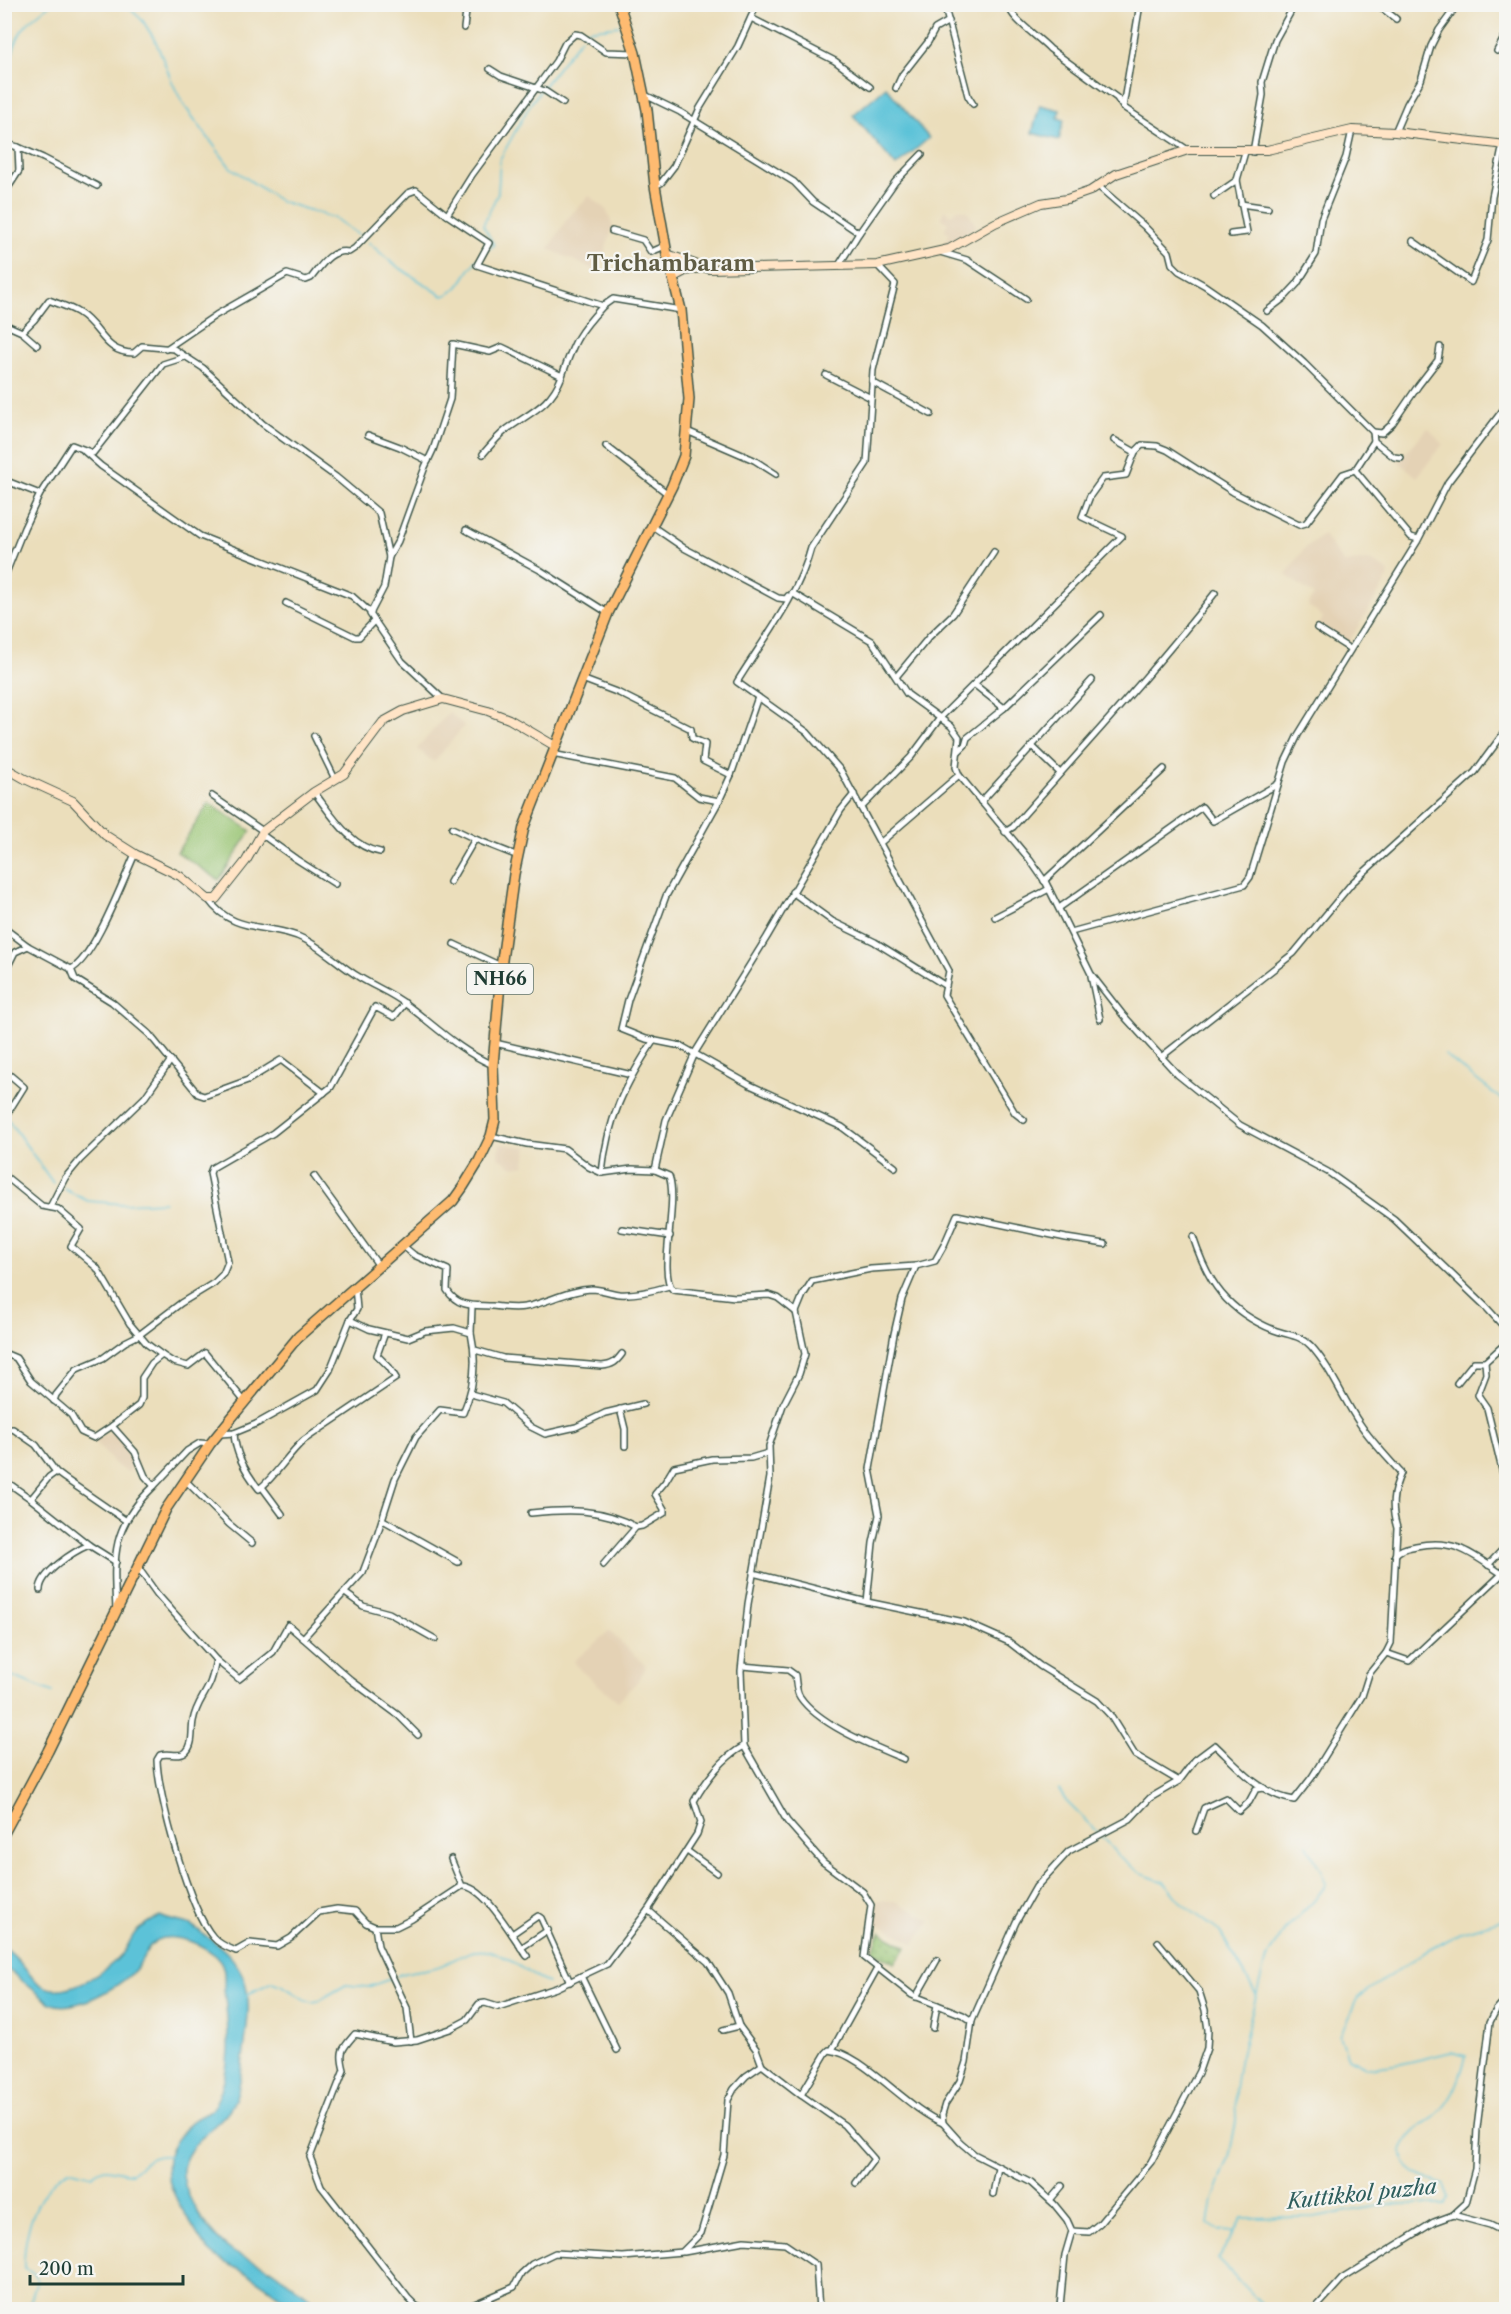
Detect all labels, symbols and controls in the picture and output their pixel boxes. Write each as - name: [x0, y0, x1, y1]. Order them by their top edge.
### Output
- district label: Trichambaram: [587, 250, 755, 277]
- road number: NH66: [467, 964, 533, 994]
- water label: Kuttikkol puzha: [1284, 2173, 1439, 2214]
- scale bar: [30, 2248, 183, 2286]
- text: 200 m: [39, 2258, 94, 2280]

